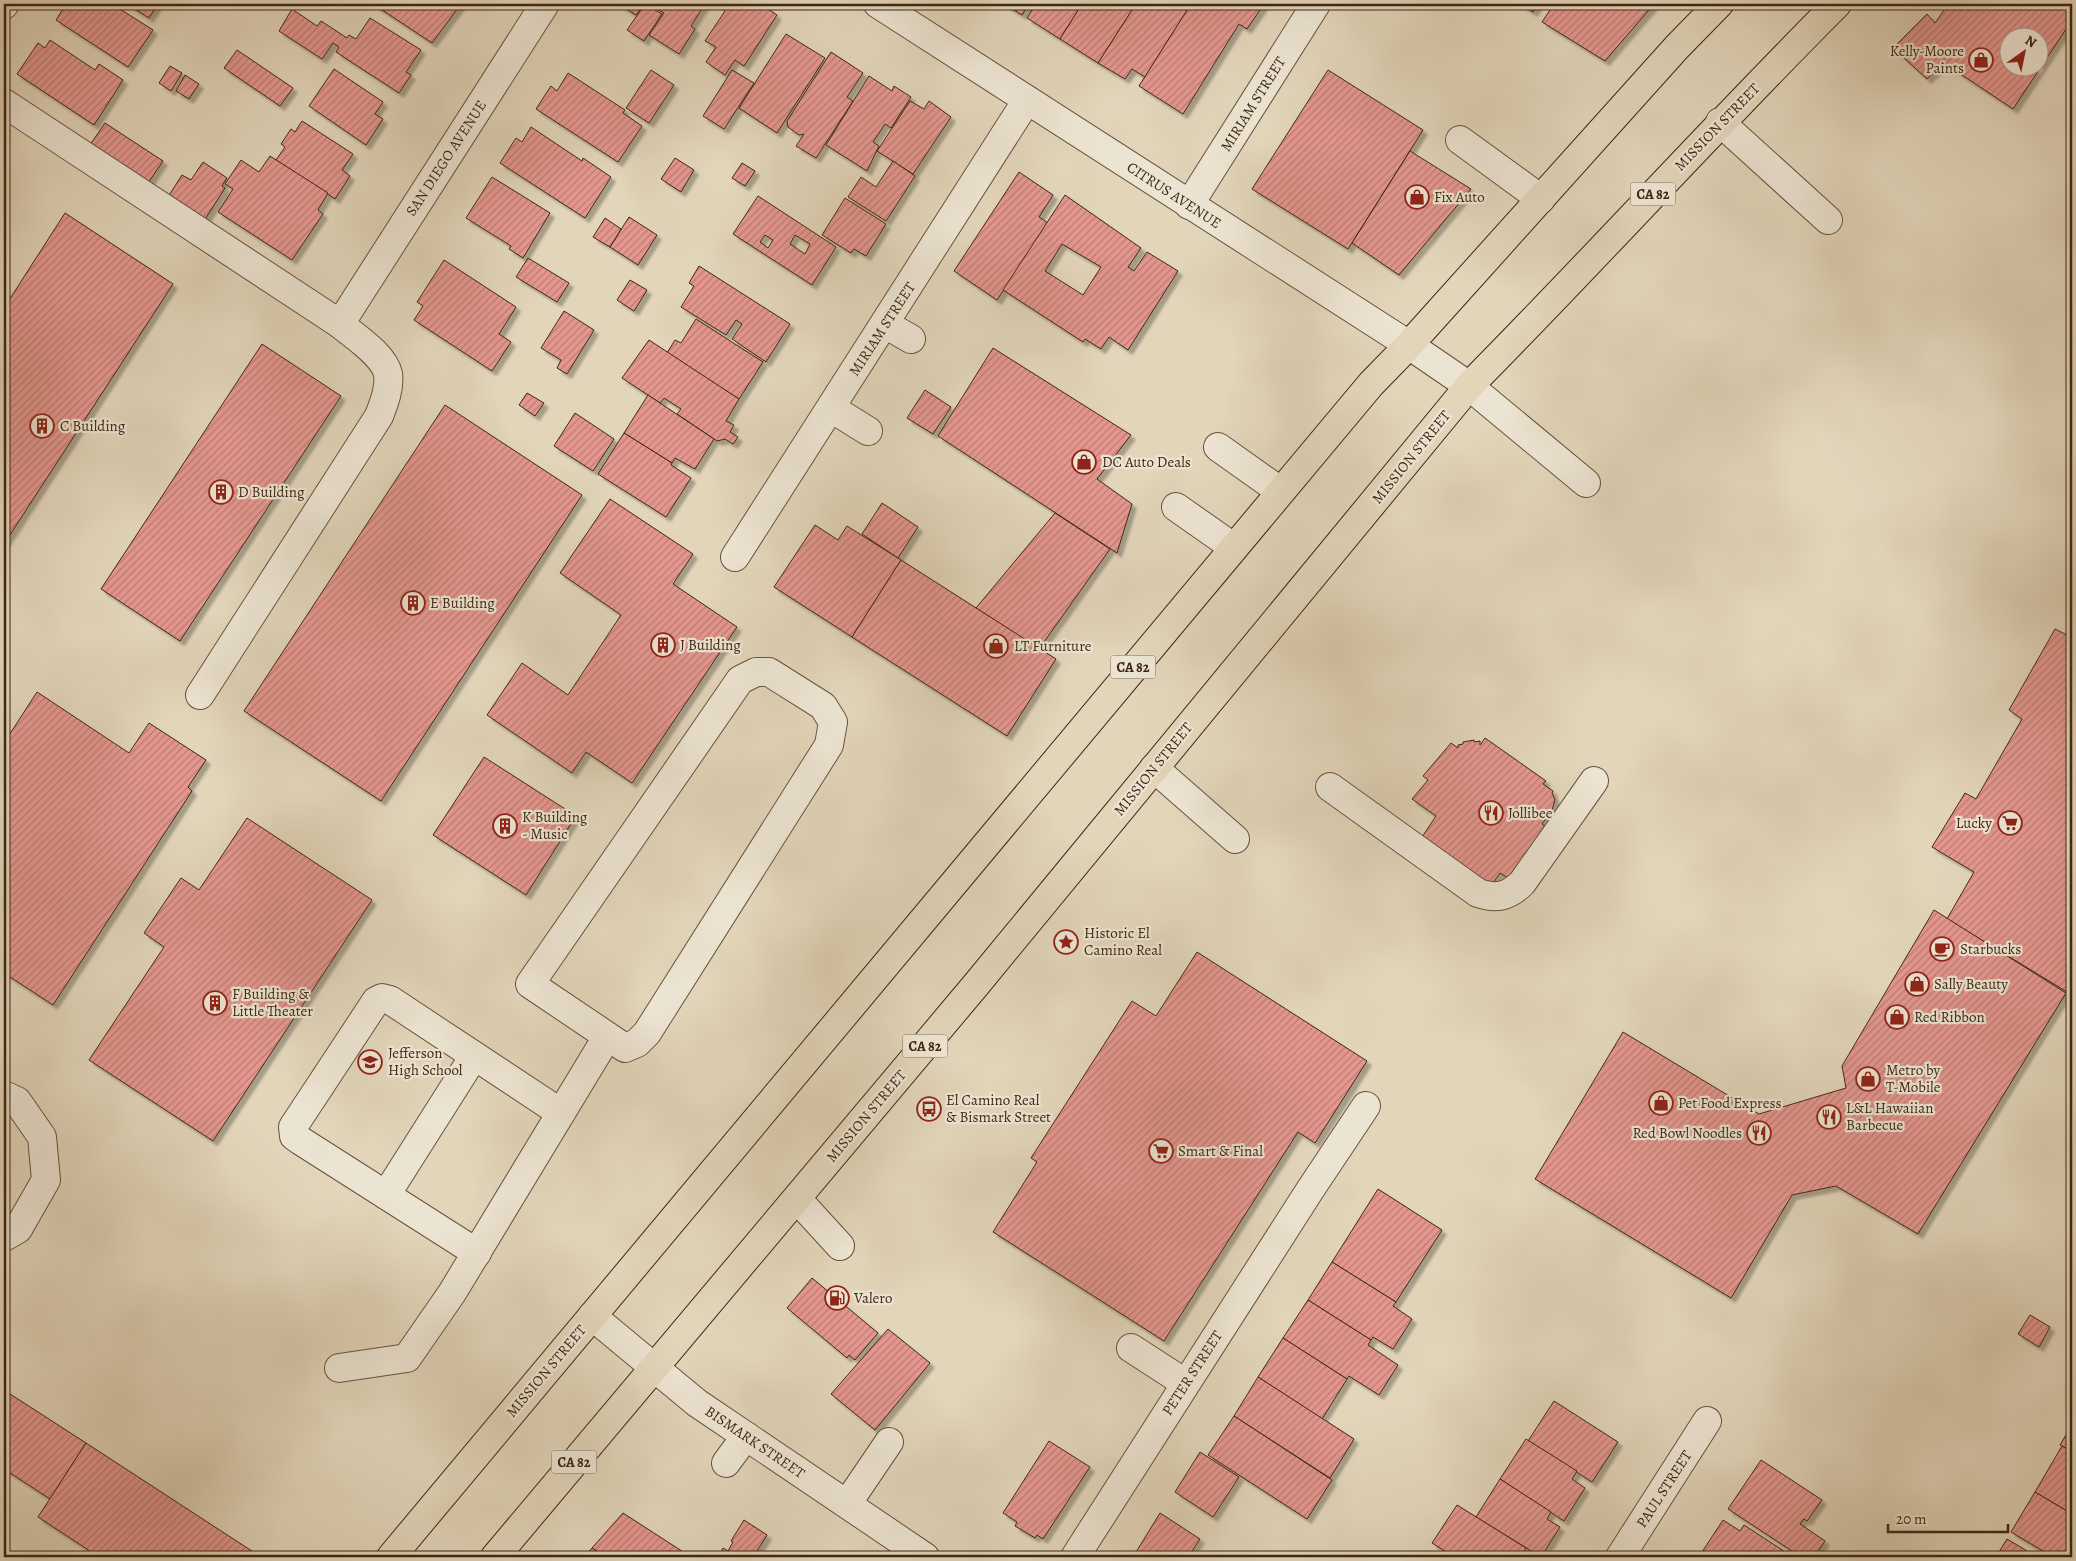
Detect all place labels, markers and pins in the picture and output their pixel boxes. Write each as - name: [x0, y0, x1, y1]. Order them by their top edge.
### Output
- place label: Kelly-Moore Paints: [1890, 41, 1964, 78]
- shop icon: Kelly-Moore Paints: [1968, 47, 1994, 73]
- shop icon: Fix Auto: [1404, 184, 1430, 210]
- place label: Fix Auto: [1434, 187, 1485, 207]
- building icon: C Building: [29, 413, 55, 439]
- place label: C Building: [60, 416, 126, 436]
- shop icon: DC Auto Deals: [1071, 449, 1097, 475]
- place label: DC Auto Deals: [1102, 452, 1191, 472]
- building icon: D Building: [208, 479, 234, 505]
- place label: D Building: [238, 482, 305, 502]
- building icon: E Building: [400, 590, 426, 616]
- place label: E Building: [430, 593, 495, 613]
- building icon: J Building: [650, 632, 676, 658]
- shop icon: LT Furniture: [983, 633, 1009, 659]
- place label: J Building: [680, 635, 741, 655]
- place label: LT Furniture: [1014, 636, 1092, 656]
- restaurant icon: Jollibee: [1478, 800, 1504, 826]
- place label: Jollibee: [1508, 803, 1553, 823]
- place label: K Building - Music: [522, 807, 588, 844]
- supermarket icon: Lucky: [1997, 810, 2023, 836]
- building icon: K Building - Music: [492, 813, 518, 839]
- place label: Lucky: [1956, 813, 1992, 833]
- place label: Historic El Camino Real: [1084, 923, 1162, 960]
- place icon: Historic El Camino Real: [1053, 929, 1079, 955]
- cafe icon: Starbucks: [1929, 936, 1955, 962]
- place label: Starbucks: [1960, 939, 2021, 959]
- shop icon: Sally Beauty: [1904, 971, 1930, 997]
- place label: Sally Beauty: [1934, 974, 2008, 994]
- place label: F Building & Little Theater: [232, 984, 313, 1021]
- building icon: F Building & Little Theater: [202, 990, 228, 1016]
- shop icon: Red Ribbon: [1884, 1004, 1910, 1030]
- place label: Red Ribbon: [1914, 1007, 1985, 1027]
- place label: Jefferson High School: [388, 1043, 463, 1080]
- school or university icon: Jefferson High School: [357, 1049, 383, 1075]
- place label: Metro by T-Mobile: [1886, 1060, 1941, 1097]
- shop icon: Metro by T-Mobile: [1855, 1066, 1881, 1092]
- place label: El Camino Real & Bismark Street: [946, 1090, 1051, 1127]
- shop icon: Pet Food Express: [1648, 1090, 1674, 1116]
- place label: Pet Food Express: [1678, 1093, 1782, 1113]
- bus stop icon: El Camino Real & Bismark Street: [916, 1096, 942, 1122]
- place label: L&L Hawaiian Barbecue: [1846, 1098, 1933, 1135]
- restaurant icon: L&L Hawaiian Barbecue: [1816, 1104, 1842, 1130]
- restaurant icon: Red Bowl Noodles: [1746, 1120, 1772, 1146]
- place label: Red Bowl Noodles: [1632, 1123, 1742, 1143]
- supermarket icon: Smart & Final: [1148, 1138, 1174, 1164]
- place label: Smart & Final: [1178, 1141, 1263, 1161]
- fuel station icon: Valero: [824, 1285, 850, 1311]
- place label: Valero: [853, 1288, 892, 1308]

